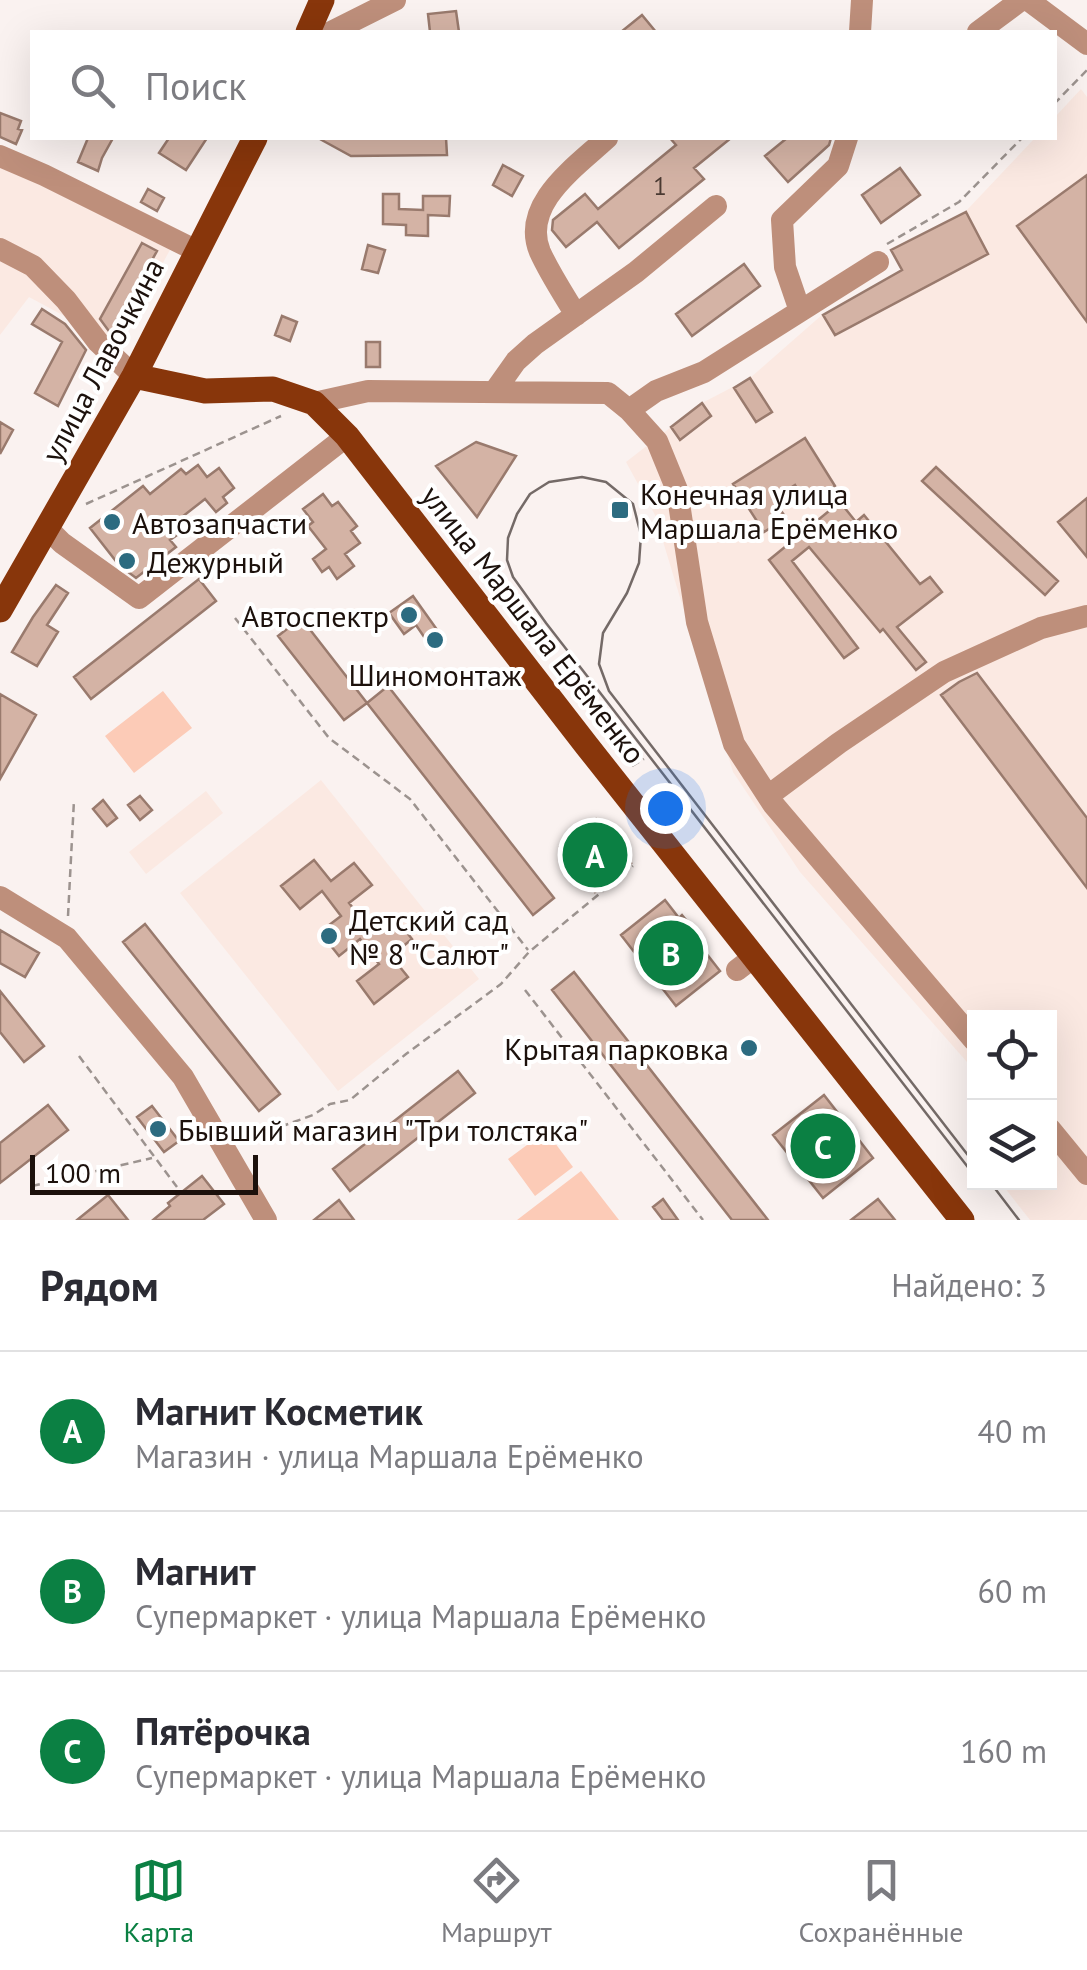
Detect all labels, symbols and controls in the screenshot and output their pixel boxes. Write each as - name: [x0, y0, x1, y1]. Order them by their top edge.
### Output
- search box: [30, 30, 1057, 140]
- icon: search: [65, 58, 120, 113]
- text: Поиск: [145, 61, 246, 110]
- house number: 1: [653, 170, 667, 202]
- street label: улица Лавочкина: [32, 251, 172, 469]
- place label: Конечная улица Маршала Ерёменко: [640, 474, 898, 547]
- street label: улица Маршала Ерёменко: [413, 477, 655, 771]
- marker: Конечная улица Маршала Ерёменко: [609, 499, 631, 521]
- place label: Автозапчасти: [132, 503, 307, 542]
- marker: Автозапчасти: [101, 511, 123, 533]
- place label: Дежурный: [147, 542, 284, 581]
- marker: Дежурный: [116, 550, 138, 572]
- place label: Автоспектр: [242, 596, 389, 635]
- marker: Автоспектр: [398, 604, 420, 626]
- marker: Шиномонтаж: [424, 629, 446, 651]
- place label: Шиномонтаж: [348, 655, 522, 694]
- your location: [640, 783, 691, 834]
- pin: A: [562, 818, 628, 892]
- place label: Детский сад № 8 "Салют": [349, 900, 509, 973]
- pin: B: [638, 916, 704, 990]
- marker: Детский сад № 8 "Салют": [318, 925, 340, 947]
- map controls: [967, 1010, 1057, 1190]
- button: locate: [967, 1010, 1057, 1100]
- place label: Крытая парковка: [504, 1029, 729, 1068]
- marker: Крытая парковка: [738, 1037, 760, 1059]
- button: layers: [967, 1100, 1057, 1190]
- pin: C: [790, 1108, 856, 1184]
- place label: Бывший магазин "Три толстяка": [178, 1110, 588, 1149]
- marker: Бывший магазин "Три толстяка": [147, 1118, 169, 1140]
- scale bar: [30, 1150, 258, 1194]
- text: 100 m: [45, 1154, 121, 1191]
- text: Рядом: [40, 1258, 159, 1313]
- text: Найдено: 3: [891, 1264, 1047, 1306]
- text: Магнит Косметик: [135, 1386, 423, 1435]
- text: A: [63, 1410, 82, 1452]
- text: 40 m: [978, 1410, 1047, 1452]
- text: Магазин · улица Маршала Ерёменко: [135, 1435, 644, 1477]
- text: Магнит: [135, 1546, 256, 1595]
- text: B: [63, 1570, 82, 1612]
- text: 60 m: [978, 1570, 1047, 1612]
- text: Супермаркет · улица Маршала Ерёменко: [135, 1595, 707, 1637]
- text: Пятёрочка: [135, 1706, 311, 1755]
- text: C: [64, 1730, 81, 1772]
- text: 160 m: [960, 1730, 1047, 1772]
- text: Супермаркет · улица Маршала Ерёменко: [135, 1755, 707, 1797]
- tab: Карта: [123, 1853, 194, 1950]
- tab: Маршрут: [441, 1853, 552, 1950]
- tab: Сохранённые: [798, 1853, 964, 1950]

